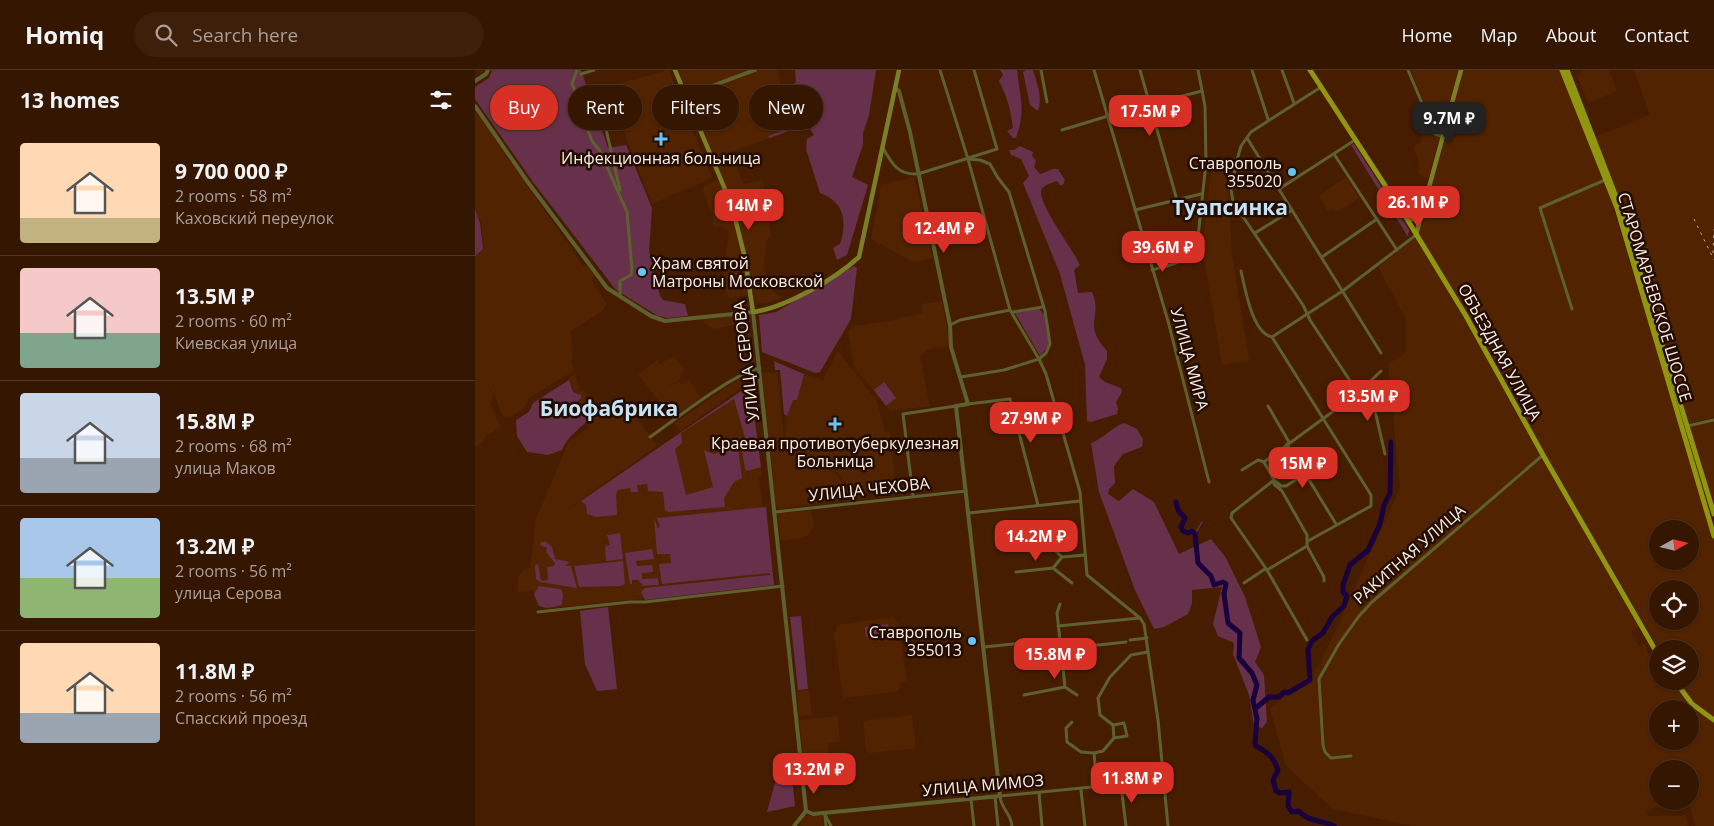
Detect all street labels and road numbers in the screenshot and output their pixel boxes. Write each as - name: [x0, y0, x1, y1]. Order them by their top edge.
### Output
- street label: СТАРОМАРЬЕВСКОЕ ШОССЕ: [1613, 190, 1697, 404]
- street label: ОБЪЕЗДНАЯ УЛИЦА: [1453, 279, 1547, 425]
- street label: УЛИЦА СЕРОВА: [728, 299, 764, 422]
- street label: УЛИЦА МИРА: [1166, 305, 1215, 414]
- street label: УЛИЦА ЧЕХОВА: [807, 472, 931, 506]
- street label: РАКИТНАЯ УЛИЦА: [1348, 499, 1470, 609]
- street label: УЛИЦА МИМОЗ: [921, 769, 1045, 801]

